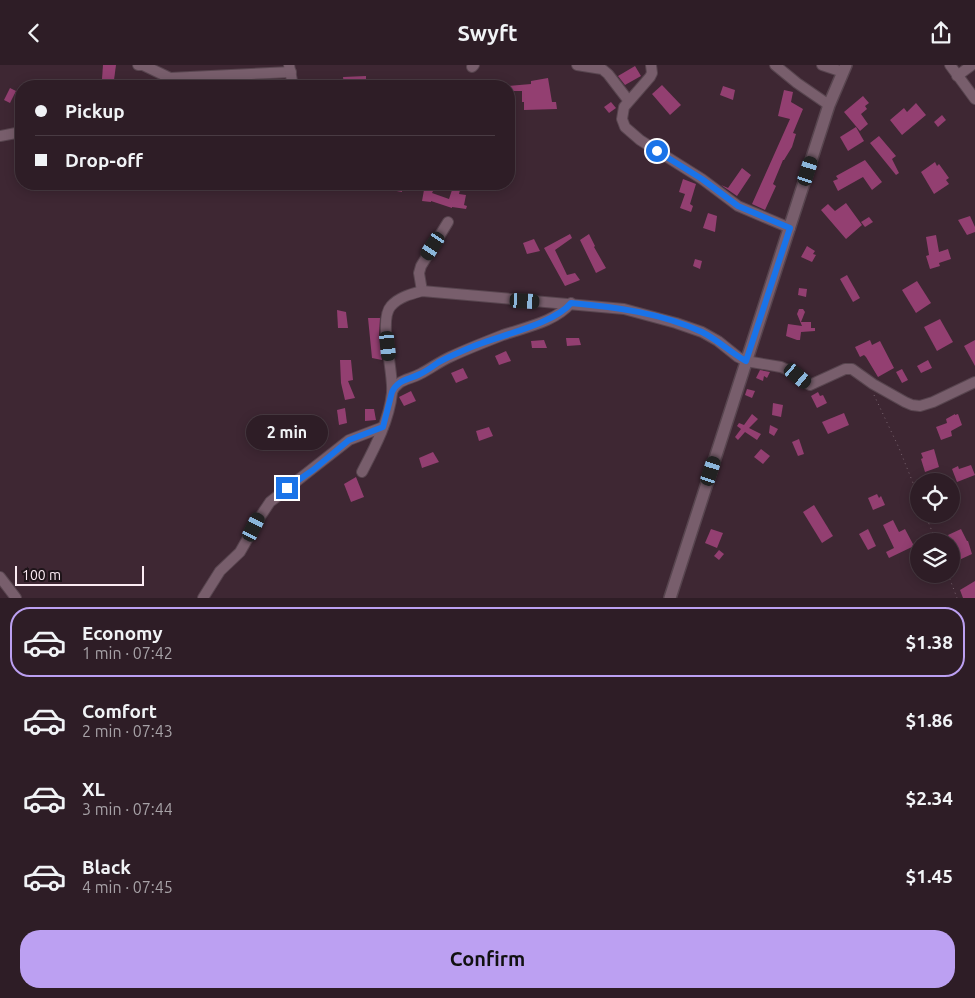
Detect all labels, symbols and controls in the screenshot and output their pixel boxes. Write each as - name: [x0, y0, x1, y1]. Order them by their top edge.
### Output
- icon: back: [20, 19, 48, 47]
- icon: share: [927, 19, 955, 47]
- text: Swyft: [457, 20, 518, 45]
- text: Pickup: [65, 100, 125, 122]
- route start: [646, 140, 668, 162]
- text: Drop-off: [65, 149, 143, 171]
- car: [796, 154, 819, 188]
- car: [418, 229, 447, 263]
- car: [509, 293, 540, 309]
- car: [378, 330, 397, 362]
- car: [781, 361, 814, 391]
- callout: 2 min: [246, 415, 328, 451]
- text: 2 min: [267, 423, 307, 441]
- car: [699, 454, 722, 488]
- map controls: [910, 473, 960, 583]
- button: locate: [910, 473, 960, 523]
- route end: [276, 477, 298, 499]
- car: [240, 510, 267, 544]
- button: layers: [910, 533, 960, 583]
- scale bar: [15, 563, 144, 586]
- text: 100 m: [22, 567, 61, 583]
- icon: car: [22, 620, 67, 665]
- text: Economy: [82, 622, 163, 644]
- text: $1.38: [905, 631, 953, 653]
- text: 1 min · 07:42: [82, 644, 173, 662]
- icon: car: [22, 698, 67, 743]
- text: Comfort: [82, 700, 157, 722]
- text: $1.86: [905, 709, 953, 731]
- text: 2 min · 07:43: [82, 722, 173, 740]
- icon: car: [22, 776, 67, 821]
- text: XL: [82, 778, 105, 800]
- text: $2.34: [905, 787, 953, 809]
- text: 3 min · 07:44: [82, 800, 173, 818]
- icon: car: [22, 854, 67, 899]
- text: Black: [82, 856, 131, 878]
- text: $1.45: [905, 865, 953, 887]
- text: 4 min · 07:45: [82, 878, 173, 896]
- button: Confirm: [20, 930, 955, 988]

